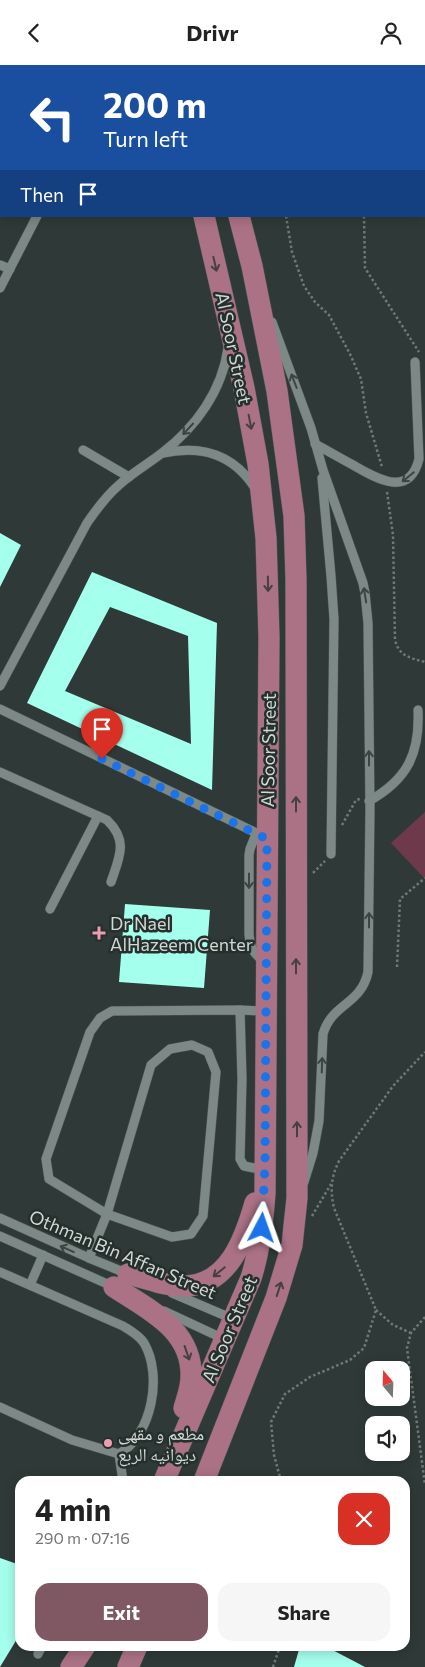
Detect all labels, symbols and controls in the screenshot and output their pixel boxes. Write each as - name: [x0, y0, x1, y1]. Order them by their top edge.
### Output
- icon: back: [20, 19, 48, 47]
- text: Drivr: [186, 19, 239, 46]
- icon: person: [377, 19, 405, 47]
- text: 200 m: [103, 82, 206, 125]
- icon: left: [20, 85, 85, 150]
- text: Turn left: [103, 125, 188, 152]
- icon: arrive: [74, 180, 102, 208]
- text: Then: [20, 183, 64, 206]
- one-way arrow: [211, 255, 220, 271]
- street label: Al Soor Street: [211, 290, 257, 406]
- one-way arrow: [289, 374, 298, 389]
- one-way arrow: [246, 414, 255, 430]
- one-way arrow: [182, 422, 194, 435]
- one-way arrow: [402, 471, 415, 482]
- one-way arrow: [264, 575, 273, 591]
- one-way arrow: [360, 588, 370, 604]
- street label: Al Soor Street: [256, 693, 280, 807]
- pin: [81, 708, 123, 759]
- icon: arrive: [88, 715, 116, 743]
- one-way arrow: [364, 750, 374, 766]
- one-way arrow: [291, 796, 301, 812]
- one-way arrow: [244, 872, 254, 889]
- place label: Dr Nael AlHazeem Center: [110, 912, 253, 955]
- one-way arrow: [364, 912, 374, 928]
- marker: Dr Nael AlHazeem Center: [92, 926, 106, 940]
- one-way arrow: [291, 959, 301, 975]
- one-way arrow: [317, 1058, 326, 1074]
- one-way arrow: [292, 1121, 302, 1138]
- position arrow: [235, 1201, 287, 1253]
- street label: Othman Bin Affan Street: [26, 1205, 220, 1303]
- one-way arrow: [60, 1243, 75, 1253]
- one-way arrow: [213, 1266, 226, 1277]
- street label: Al Soor Street: [197, 1272, 261, 1386]
- one-way arrow: [275, 1282, 284, 1298]
- one-way arrow: [183, 1345, 192, 1360]
- north arrow: [365, 1361, 410, 1406]
- map controls: [365, 1361, 410, 1461]
- button: sound: [365, 1416, 410, 1461]
- place label: مطعم و مقهى ديوانيه الربع: [118, 1422, 204, 1467]
- marker: مطعم و مقهى ديوانيه الربع: [102, 1437, 114, 1449]
- text: 4 min: [35, 1490, 111, 1527]
- button: close: [338, 1493, 390, 1545]
- text: 290 m · 07:16: [35, 1528, 130, 1547]
- button: Exit: [35, 1583, 208, 1641]
- button: Share: [218, 1583, 390, 1641]

